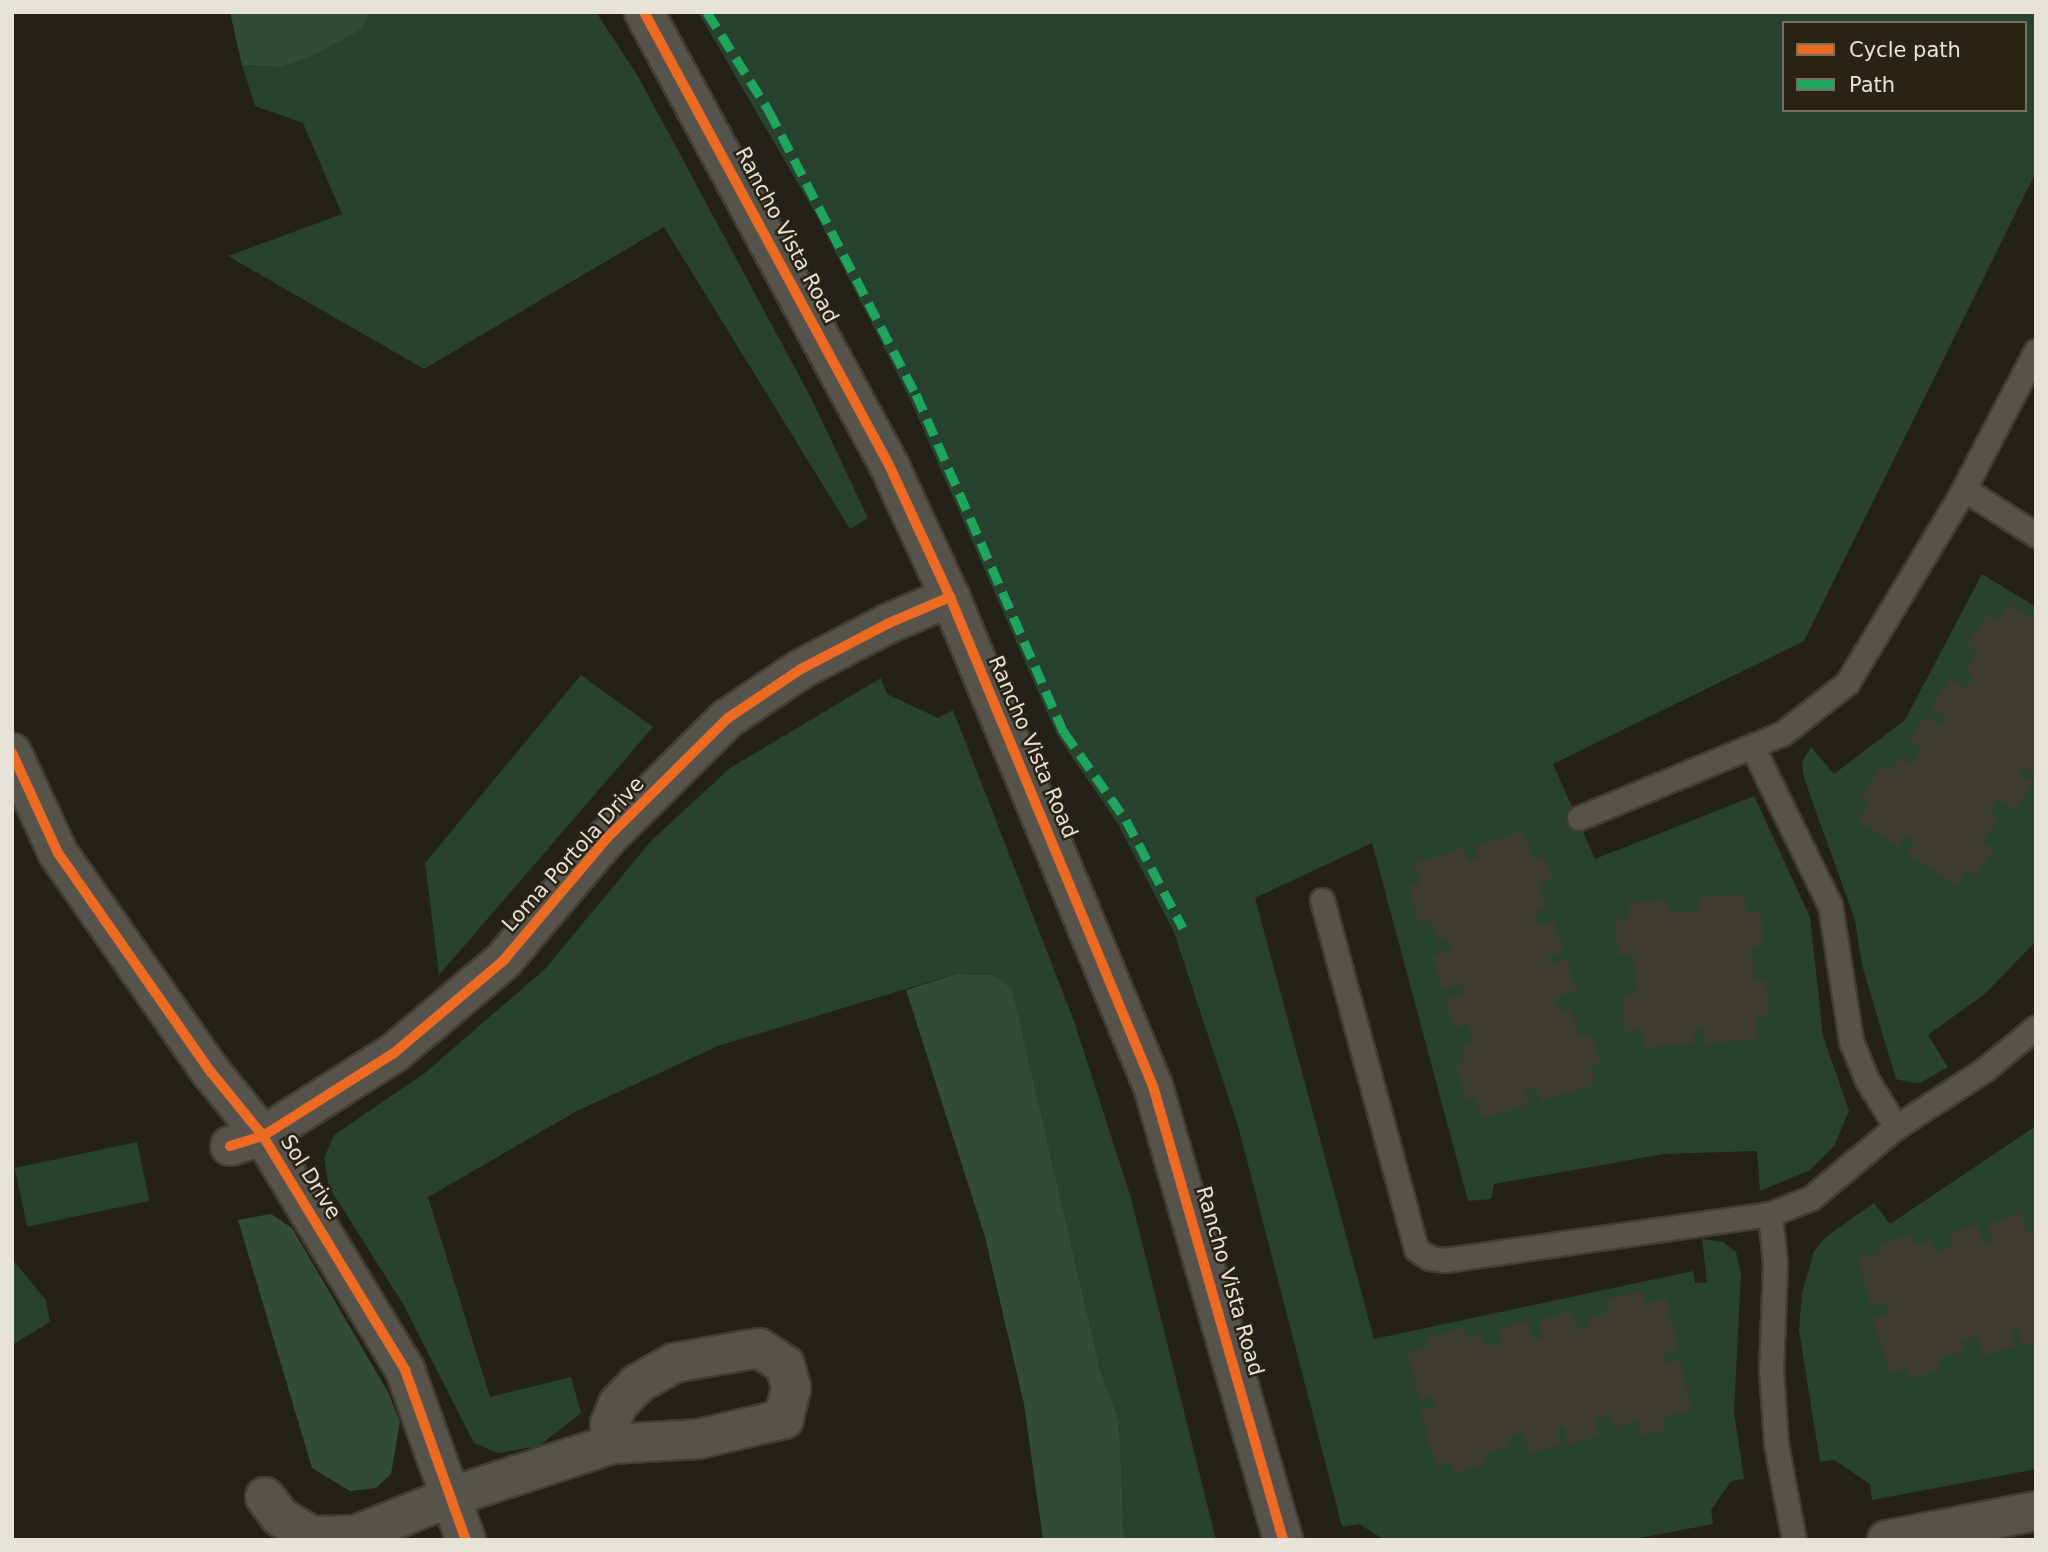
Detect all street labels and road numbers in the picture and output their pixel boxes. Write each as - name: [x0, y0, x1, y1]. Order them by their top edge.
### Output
- street label: Rancho Vista Road: [730, 143, 844, 327]
- street label: Rancho Vista Road: [983, 652, 1083, 842]
- street label: Loma Portola Drive: [497, 771, 649, 937]
- street label: Sol Drive: [275, 1130, 347, 1224]
- street label: Rancho Vista Road: [1191, 1183, 1269, 1379]

